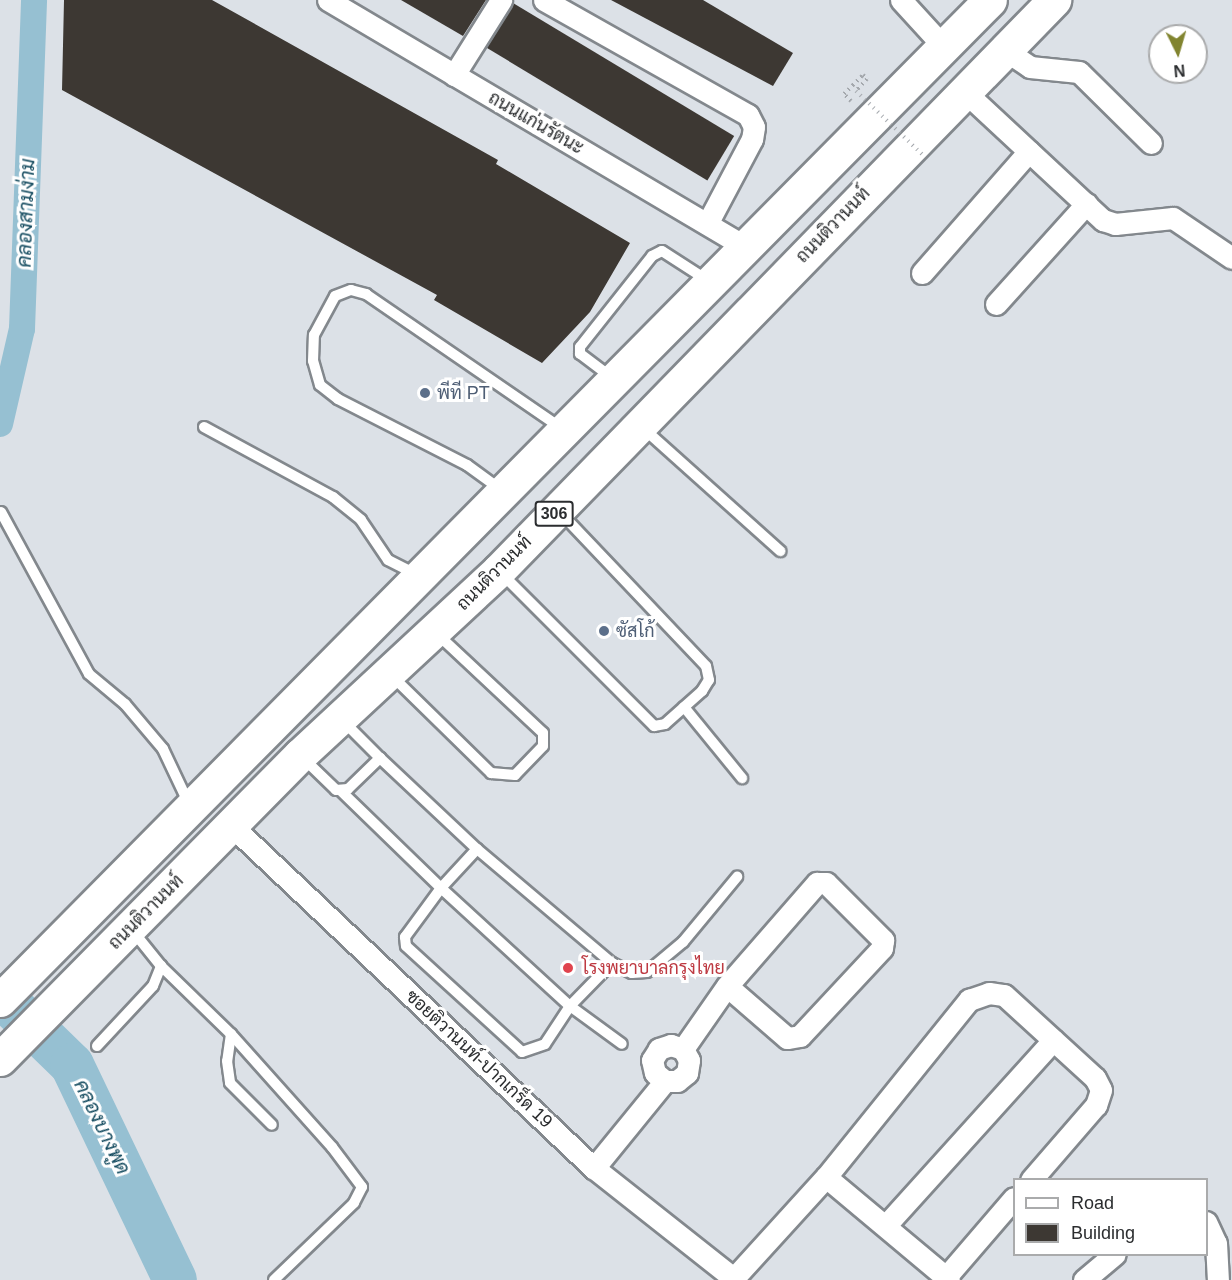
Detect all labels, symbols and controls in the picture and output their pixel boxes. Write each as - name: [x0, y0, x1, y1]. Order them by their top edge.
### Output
- north arrow: [1148, 24, 1208, 84]
- text: N: [1173, 61, 1186, 79]
- street label: ถนนแก่นรัตนะ: [485, 87, 587, 159]
- water label: คลองสามง่าม: [12, 158, 40, 268]
- street label: ถนนติวานนท์: [792, 183, 874, 267]
- place label: พีที PT: [437, 382, 490, 404]
- marker: พีที PT: [418, 386, 432, 400]
- road number: 306: [534, 501, 574, 527]
- street label: ถนนติวานนท์: [452, 531, 536, 615]
- place label: ซัสโก้: [616, 620, 655, 642]
- marker: ซัสโก้: [597, 624, 611, 638]
- street label: ถนนติวานนท์: [104, 870, 188, 954]
- place label: โรงพยาบาลกรุงไทย: [582, 957, 725, 979]
- marker: โรงพยาบาลกรุงไทย: [559, 959, 577, 977]
- street label: ซอยติวานนท์-ปากเกร็ด 19: [401, 985, 557, 1133]
- water label: คลองบางพูด: [69, 1076, 135, 1178]
- legend: [1013, 1178, 1208, 1256]
- text: Road: [1071, 1193, 1114, 1213]
- text: Building: [1071, 1223, 1135, 1243]

